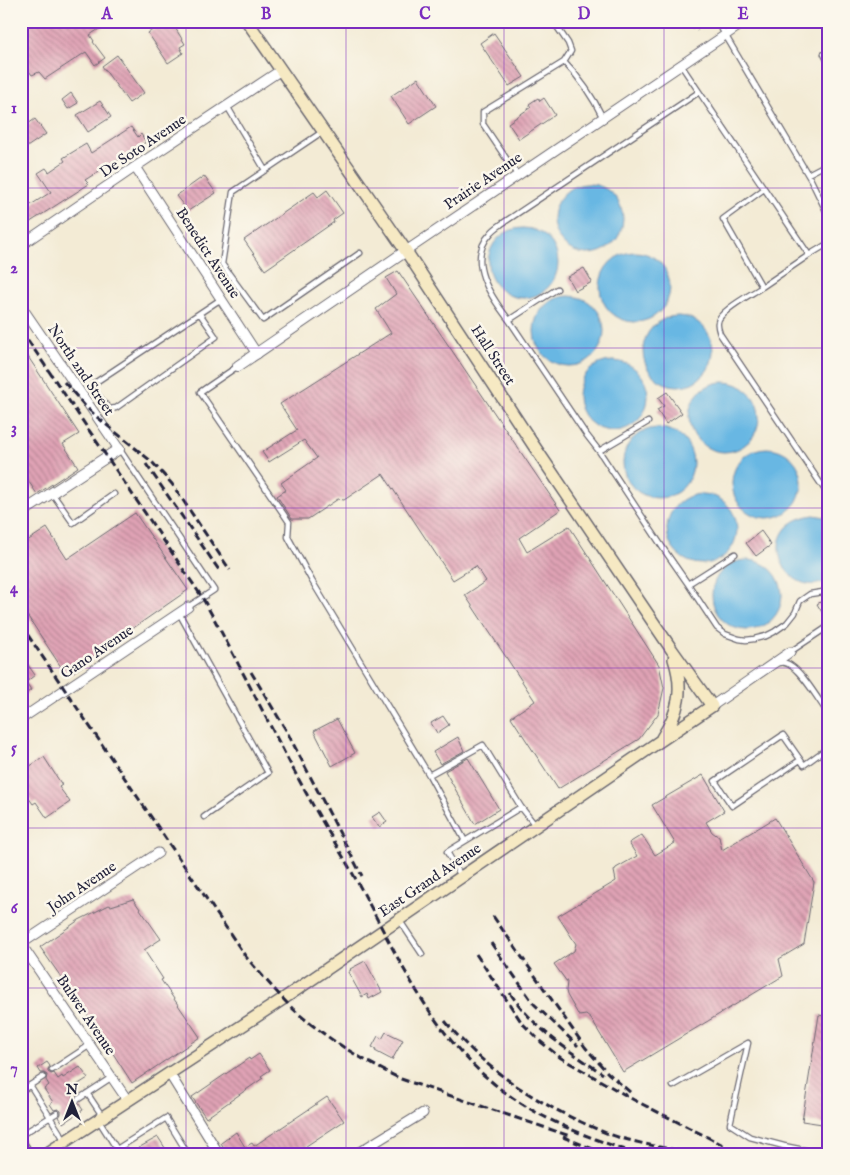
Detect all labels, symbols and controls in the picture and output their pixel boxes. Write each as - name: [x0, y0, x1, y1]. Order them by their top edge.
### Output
- text: A: [101, 5, 114, 25]
- text: B: [261, 5, 272, 25]
- text: C: [419, 5, 431, 25]
- text: D: [578, 5, 591, 25]
- text: E: [737, 5, 749, 25]
- text: 1: [11, 99, 17, 119]
- street label: De Soto Avenue: [96, 110, 190, 182]
- street label: Prairie Avenue: [440, 148, 526, 214]
- street label: Benedict Avenue: [172, 204, 244, 302]
- text: 2: [10, 259, 18, 279]
- street label: North 2nd Street: [43, 321, 119, 419]
- street label: Hall Street: [466, 321, 520, 389]
- text: 3: [11, 419, 17, 439]
- text: 4: [10, 579, 19, 599]
- street label: Gano Avenue: [57, 621, 137, 683]
- text: 5: [11, 739, 17, 759]
- street label: East Grand Avenue: [375, 839, 485, 921]
- street label: John Avenue: [42, 857, 120, 918]
- text: 6: [11, 899, 19, 919]
- street label: Bulwer Avenue: [52, 971, 120, 1059]
- text: 7: [10, 1059, 18, 1079]
- north arrow: [48, 1078, 98, 1128]
- text: N: [65, 1081, 78, 1099]

